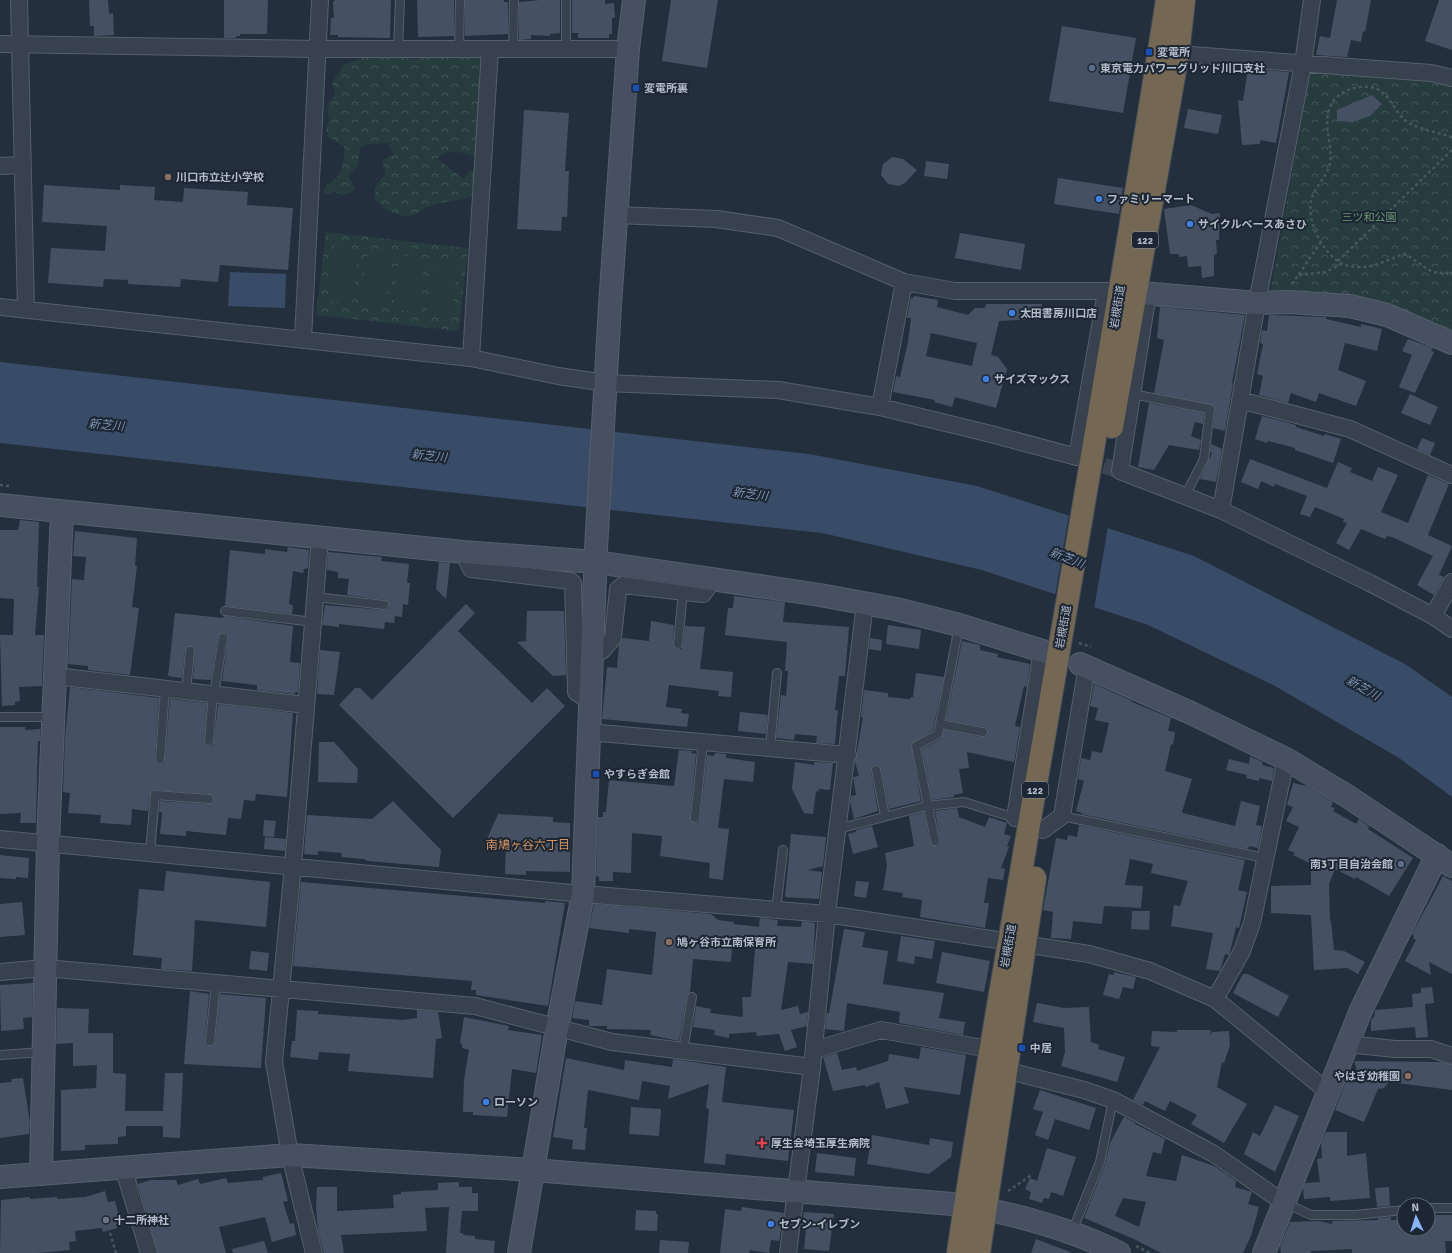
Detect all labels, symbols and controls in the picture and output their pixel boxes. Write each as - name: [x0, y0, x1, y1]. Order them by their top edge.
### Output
- place label: 変電所: [1157, 46, 1190, 59]
- marker: 変電所: [1144, 47, 1154, 57]
- place label: 東京電力パワーグリッド川口支社: [1100, 62, 1265, 75]
- marker: 東京電力パワーグリッド川口支社: [1087, 63, 1097, 73]
- place label: 変電所裏: [644, 82, 688, 95]
- marker: 変電所裏: [631, 83, 641, 93]
- place label: 川口市立辻小学校: [176, 171, 264, 184]
- marker: 川口市立辻小学校: [163, 172, 173, 182]
- place label: ファミリーマート: [1107, 193, 1195, 206]
- marker: ファミリーマート: [1094, 194, 1104, 204]
- park label: 三ツ和公園: [1342, 211, 1397, 224]
- place label: サイクルベースあさひ: [1198, 218, 1307, 231]
- marker: サイクルベースあさひ: [1185, 219, 1195, 229]
- road number: 122: [1132, 232, 1158, 248]
- street label: 岩槻街道: [1108, 284, 1127, 330]
- place label: 太田書房川口店: [1020, 307, 1097, 320]
- marker: 太田書房川口店: [1007, 308, 1017, 318]
- place label: サイズマックス: [994, 373, 1070, 386]
- marker: サイズマックス: [981, 374, 991, 384]
- water label: 新芝川: [87, 416, 127, 435]
- water label: 新芝川: [410, 447, 450, 466]
- water label: 新芝川: [731, 485, 771, 504]
- water label: 新芝川: [1047, 545, 1088, 573]
- street label: 岩槻街道: [1053, 604, 1074, 650]
- water label: 新芝川: [1343, 673, 1384, 705]
- place label: やすらぎ会館: [604, 768, 670, 781]
- marker: やすらぎ会館: [591, 769, 601, 779]
- road number: 122: [1022, 782, 1048, 798]
- district label: 南鳩ヶ谷六丁目: [486, 838, 570, 853]
- place label: 南3丁目自治会館: [1310, 858, 1393, 871]
- marker: 南3丁目自治会館: [1396, 859, 1406, 869]
- street label: 岩槻街道: [998, 923, 1019, 969]
- place label: 鳩ヶ谷市立南保育所: [677, 936, 776, 949]
- marker: 鳩ヶ谷市立南保育所: [664, 937, 674, 947]
- place label: 中居: [1030, 1042, 1052, 1055]
- marker: 中居: [1017, 1043, 1027, 1053]
- place label: やはぎ幼稚園: [1334, 1070, 1400, 1083]
- marker: やはぎ幼稚園: [1403, 1071, 1413, 1081]
- place label: ローソン: [494, 1096, 538, 1109]
- marker: ローソン: [481, 1097, 491, 1107]
- marker: 厚生会埼玉厚生病院: [756, 1137, 768, 1149]
- place label: 厚生会埼玉厚生病院: [771, 1137, 870, 1150]
- north arrow: [1396, 1197, 1436, 1237]
- text: N: [1411, 1201, 1420, 1214]
- place label: 十二所神社: [114, 1214, 169, 1227]
- marker: 十二所神社: [101, 1215, 111, 1225]
- place label: セブン-イレブン: [779, 1218, 860, 1231]
- marker: セブン-イレブン: [766, 1219, 776, 1229]

